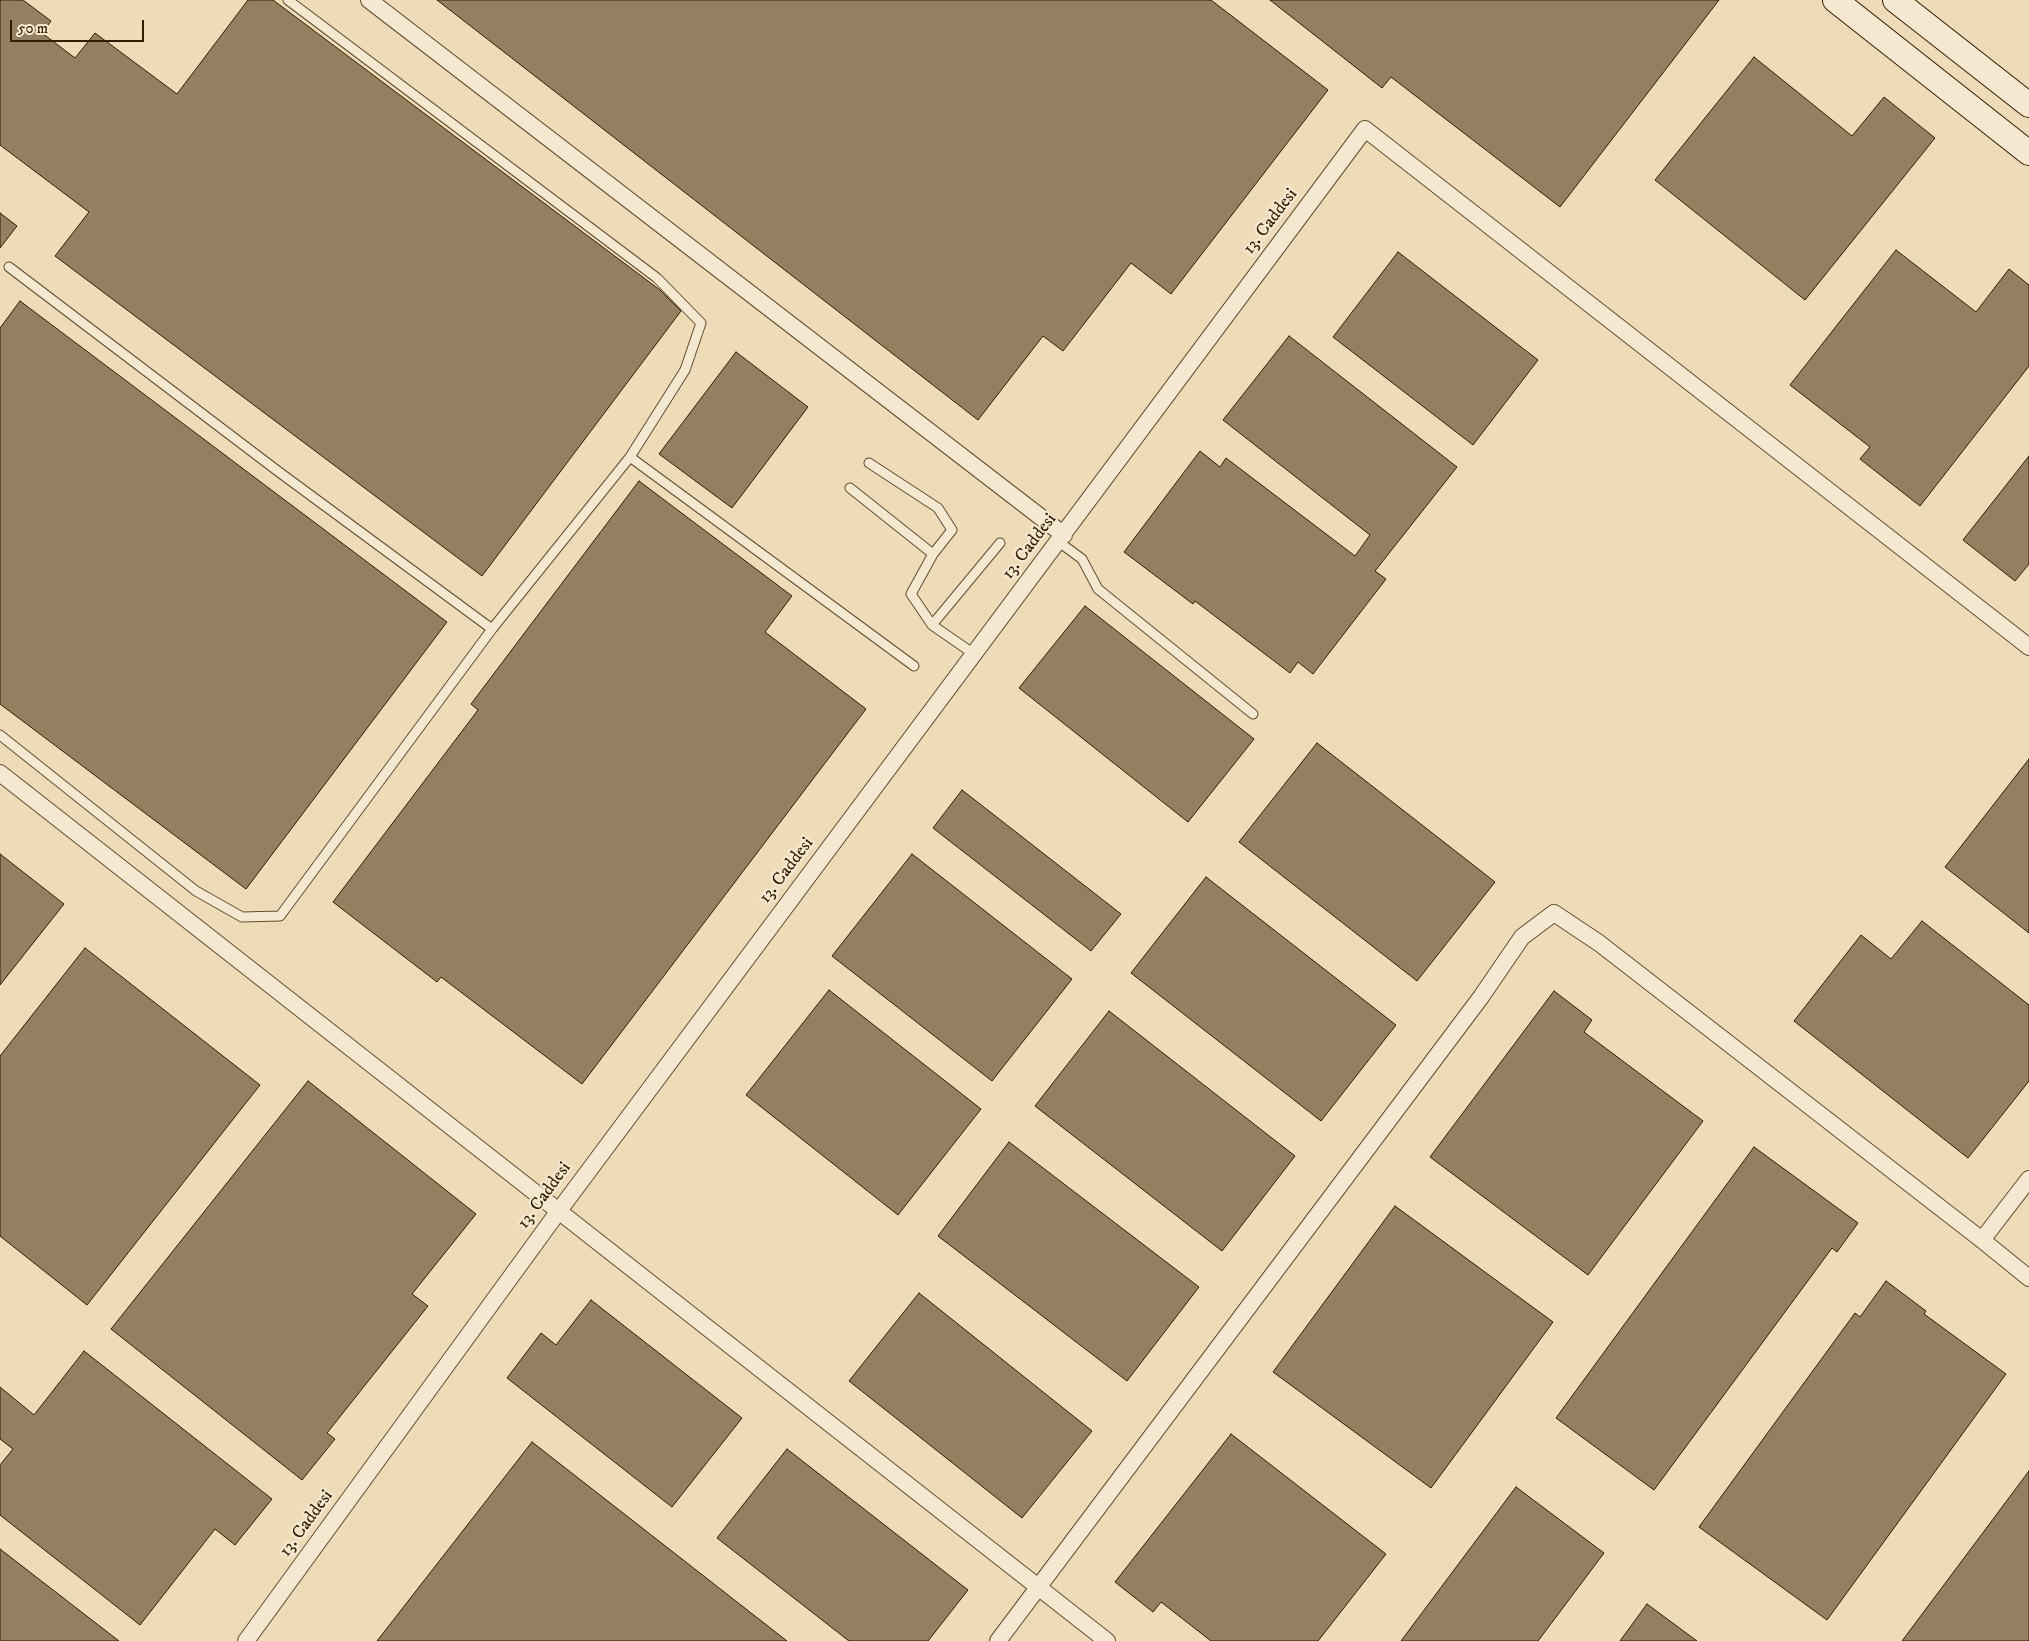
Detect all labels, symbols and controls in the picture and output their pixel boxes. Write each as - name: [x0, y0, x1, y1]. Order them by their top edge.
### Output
- scale bar: [12, 10, 146, 42]
- text: 50 m: [18, 19, 48, 38]
- street label: 13. Caddesi: [1239, 185, 1303, 259]
- street label: 13. Caddesi: [998, 510, 1062, 584]
- street label: 13. Caddesi: [755, 834, 819, 908]
- street label: 13. Caddesi: [514, 1158, 576, 1234]
- street label: 13. Caddesi: [276, 1486, 338, 1562]

